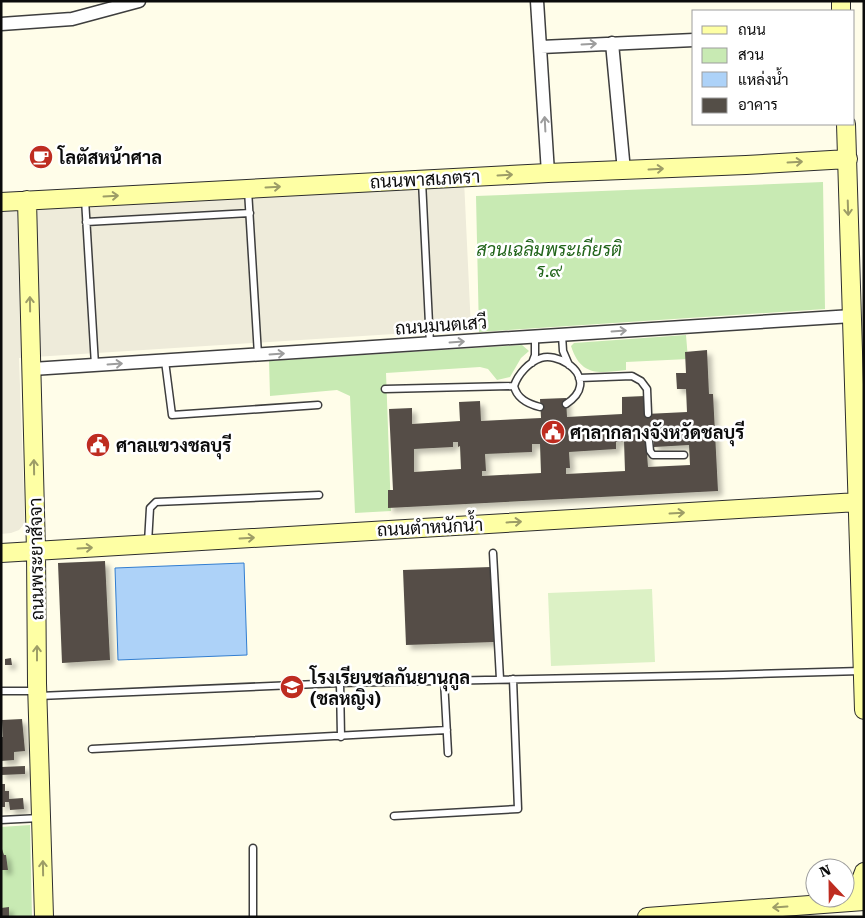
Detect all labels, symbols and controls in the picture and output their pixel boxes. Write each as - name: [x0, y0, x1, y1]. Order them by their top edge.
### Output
- legend: [692, 10, 855, 125]
- text: ถนน: [738, 21, 766, 39]
- one-way arrow: [581, 40, 597, 49]
- text: สวน: [738, 46, 764, 64]
- text: แหล่งน้ำ: [738, 67, 789, 89]
- text: อาคาร: [738, 96, 778, 114]
- one-way arrow: [541, 116, 550, 132]
- cafe icon: โลตัสหน้าศาล: [28, 144, 54, 170]
- place label: โลตัสหน้าศาล: [57, 145, 162, 168]
- one-way arrow: [786, 158, 802, 167]
- one-way arrow: [648, 165, 664, 174]
- street label: ถนนพาสเภตรา: [369, 166, 481, 192]
- one-way arrow: [497, 170, 513, 179]
- one-way arrow: [265, 183, 281, 192]
- one-way arrow: [103, 192, 119, 201]
- one-way arrow: [843, 199, 853, 215]
- park label: สวนเฉลิมพระเกียรติ ร.๙: [476, 237, 623, 281]
- one-way arrow: [25, 297, 35, 313]
- street label: ถนนมนตเสวี: [394, 309, 488, 339]
- one-way arrow: [611, 326, 627, 336]
- one-way arrow: [449, 337, 465, 346]
- one-way arrow: [269, 349, 285, 358]
- one-way arrow: [107, 359, 123, 369]
- public building icon: ศาลากลางจังหวัดชลบุรี: [540, 419, 566, 445]
- place label: ศาลากลางจังหวัดชลบุรี: [570, 420, 744, 447]
- public building icon: ศาลแขวงชลบุรี: [85, 432, 111, 458]
- place label: ศาลแขวงชลบุรี: [116, 433, 231, 460]
- one-way arrow: [30, 459, 39, 475]
- street label: ถนนพระยาสัจจา: [24, 497, 48, 621]
- one-way arrow: [668, 508, 684, 517]
- street label: ถนนตำหนักน้ำ: [376, 509, 484, 540]
- one-way arrow: [506, 518, 522, 527]
- one-way arrow: [239, 534, 255, 543]
- one-way arrow: [77, 543, 93, 552]
- one-way arrow: [32, 645, 42, 662]
- place label: โรงเรียนชลกันยานุกูล (ชลหญิง): [309, 665, 470, 710]
- school or university icon: โรงเรียนชลกันยานุกูล (ชลหญิง): [279, 674, 305, 700]
- north arrow: [805, 858, 855, 908]
- one-way arrow: [38, 860, 48, 876]
- text: N: [817, 861, 833, 880]
- one-way arrow: [772, 903, 788, 912]

